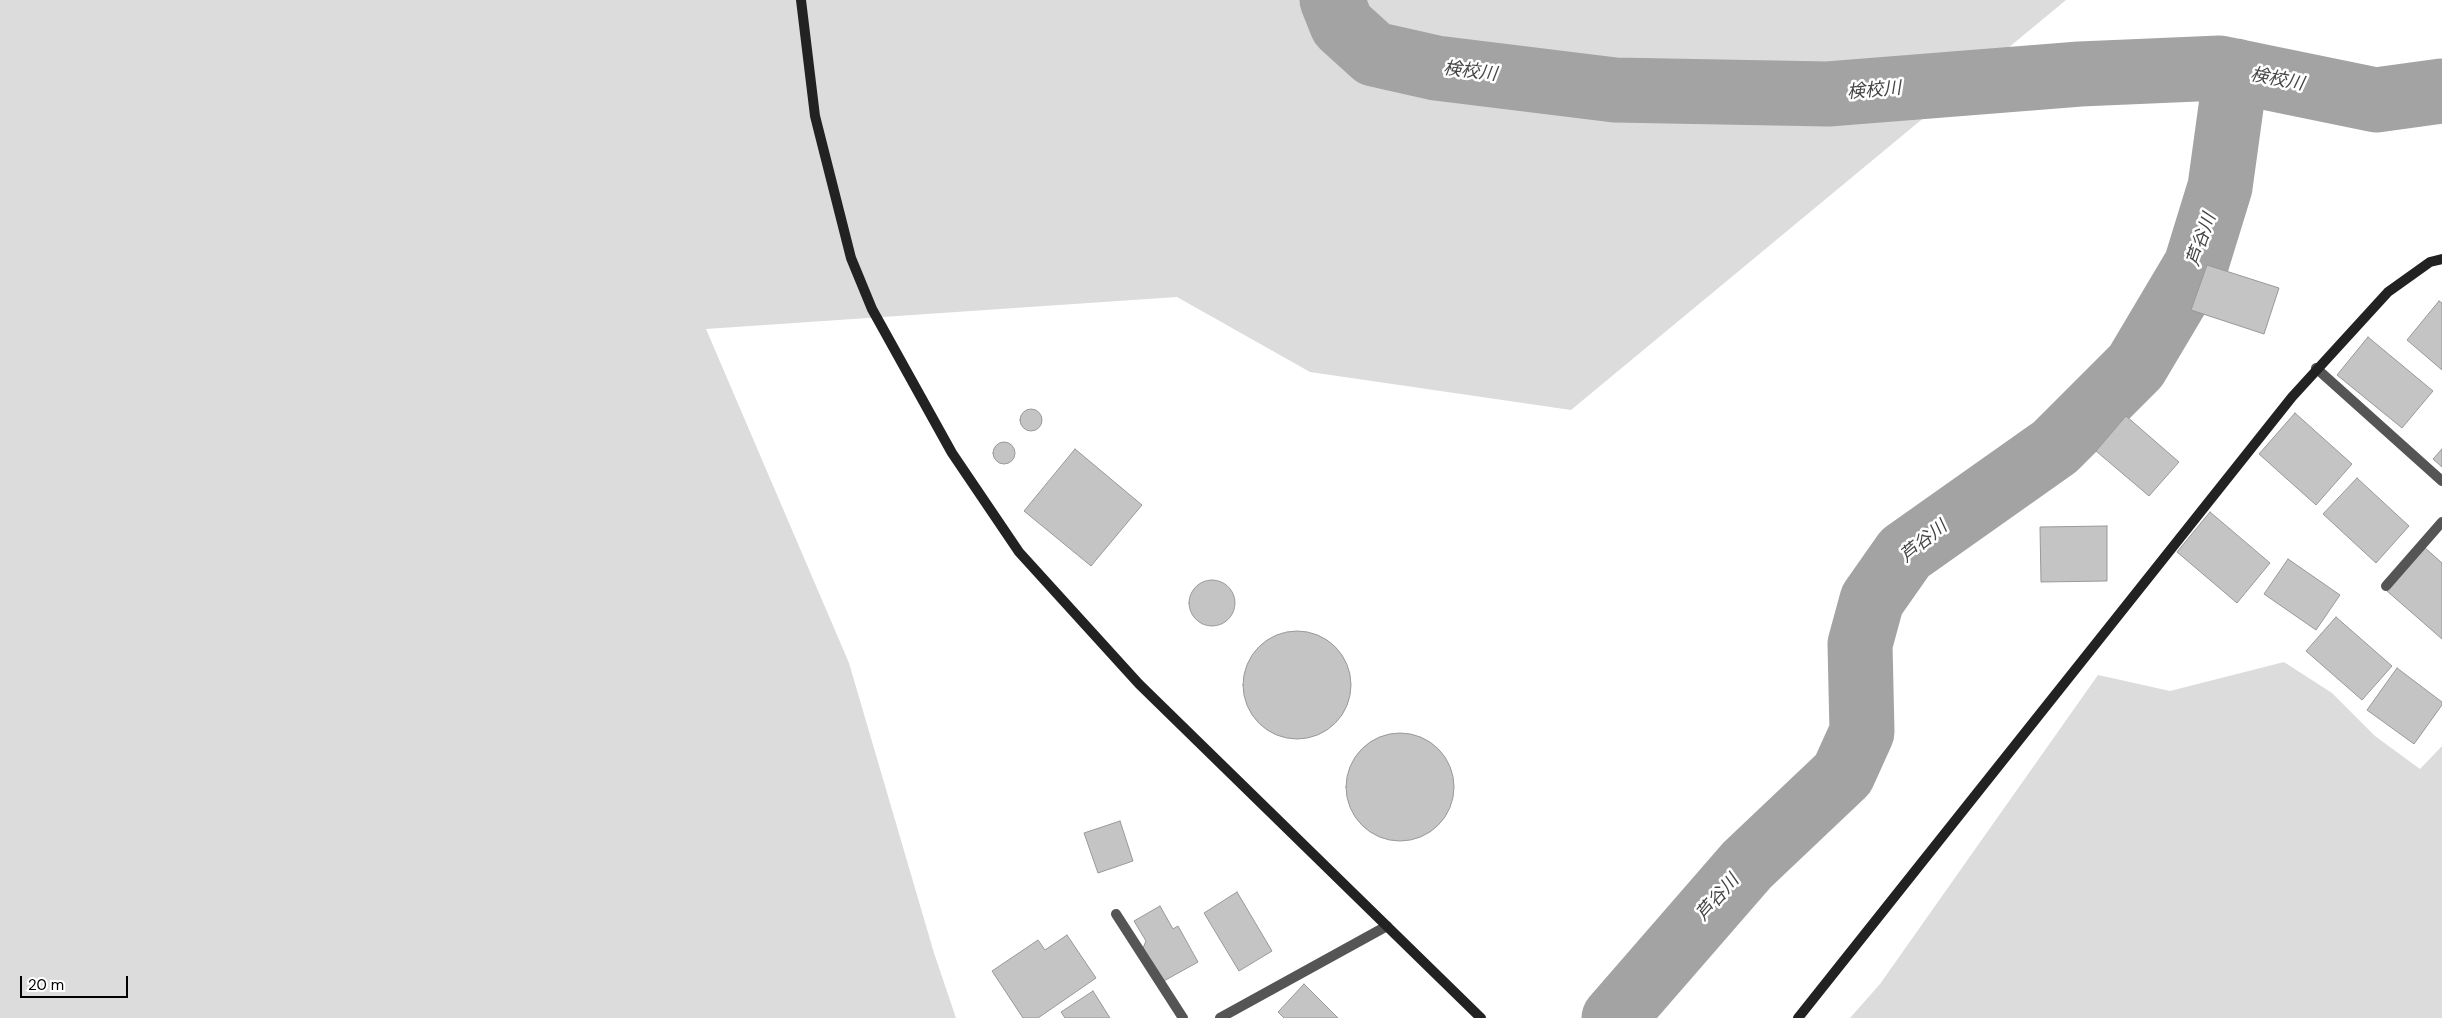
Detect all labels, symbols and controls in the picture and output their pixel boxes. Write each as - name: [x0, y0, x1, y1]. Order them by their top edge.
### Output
- water label: 検校川: [1442, 58, 1498, 86]
- water label: 検校川: [2248, 64, 2306, 96]
- water label: 検校川: [1846, 78, 1902, 104]
- water label: 芦谷川: [2183, 211, 2221, 269]
- water label: 芦谷川: [1896, 517, 1952, 567]
- water label: 芦谷川: [1692, 871, 1744, 925]
- scale bar: [22, 966, 130, 998]
- text: 20 m: [28, 975, 64, 995]

